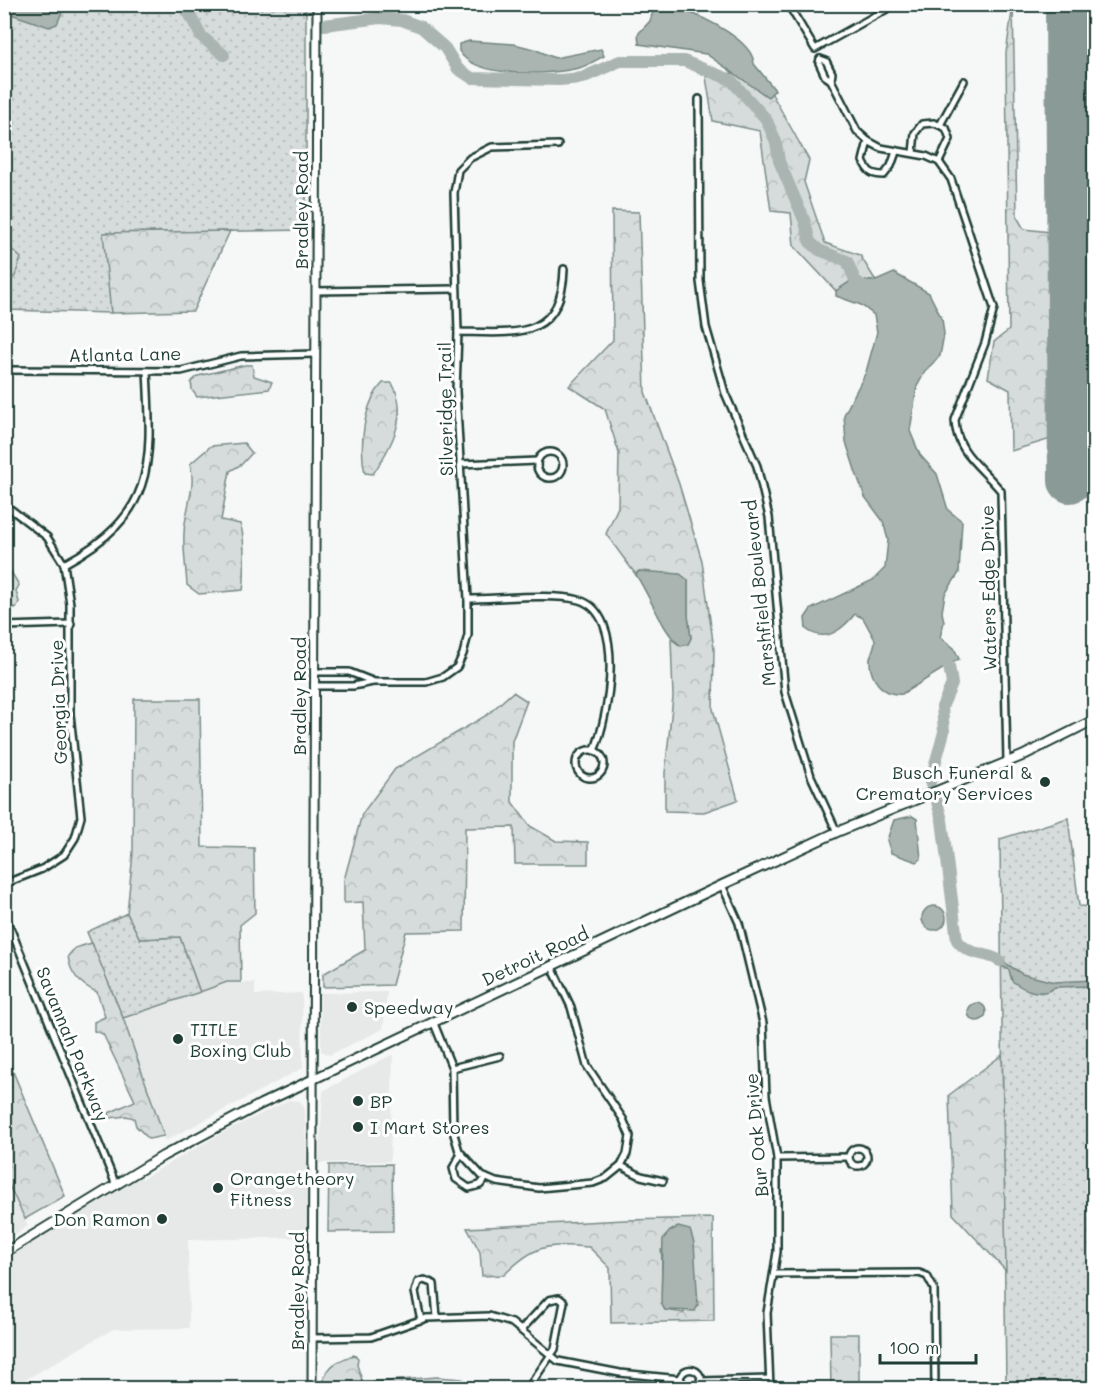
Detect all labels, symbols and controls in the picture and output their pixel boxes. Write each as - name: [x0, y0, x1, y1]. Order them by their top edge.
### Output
- street label: Bradley Road: [289, 151, 313, 269]
- street label: Atlanta Lane: [68, 341, 182, 367]
- street label: Silveridge Trail: [432, 342, 458, 476]
- street label: Marshfield Boulevard: [737, 499, 781, 687]
- street label: Waters Edge Drive: [975, 505, 1001, 671]
- street label: Bradley Road: [287, 637, 311, 755]
- street label: Georgia Drive: [44, 639, 72, 765]
- place label: Busch Funeral & Crematory Services: [856, 760, 1033, 805]
- marker: Busch Funeral & Crematory Services: [1038, 775, 1052, 789]
- street label: Detroit Road: [478, 921, 592, 991]
- street label: Savannah Parkway: [31, 963, 115, 1125]
- place label: Speedway: [364, 995, 454, 1019]
- marker: Speedway: [345, 1000, 359, 1014]
- place label: TITLE Boxing Club: [190, 1017, 291, 1062]
- marker: TITLE Boxing Club: [171, 1032, 185, 1046]
- street label: Bur Oak Drive: [739, 1072, 773, 1198]
- place label: BP: [370, 1089, 392, 1113]
- marker: BP: [351, 1094, 365, 1108]
- place label: I Mart Stores: [370, 1115, 490, 1139]
- marker: I Mart Stores: [351, 1120, 365, 1134]
- place label: Orangetheory Fitness: [230, 1166, 354, 1211]
- marker: Orangetheory Fitness: [211, 1181, 225, 1195]
- place label: Don Ramon: [53, 1207, 150, 1231]
- marker: Don Ramon: [155, 1212, 169, 1226]
- street label: Bradley Road: [285, 1232, 309, 1350]
- scale bar: [880, 1327, 976, 1365]
- text: 100 m: [889, 1335, 939, 1359]

